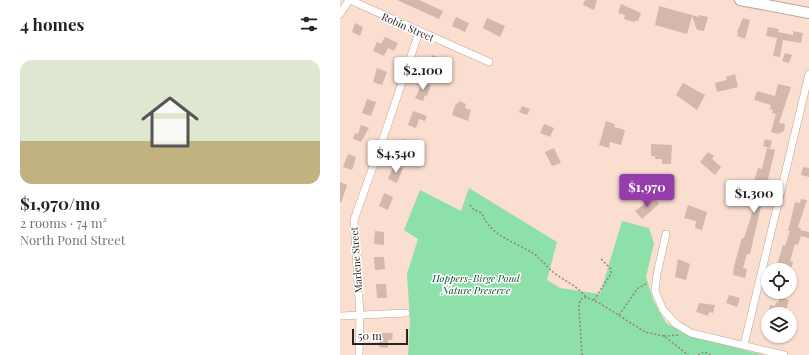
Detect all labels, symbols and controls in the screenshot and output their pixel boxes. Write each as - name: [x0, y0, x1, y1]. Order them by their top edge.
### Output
- street label: Robin Street: [380, 9, 437, 45]
- text: 4 homes: [20, 13, 84, 35]
- icon: filters: [298, 13, 320, 35]
- pin: $2,100: [390, 57, 456, 91]
- text: $2,100: [403, 61, 443, 78]
- icon: home: [134, 86, 206, 158]
- pin: $4,540: [363, 140, 429, 174]
- text: $4,540: [377, 144, 415, 161]
- pin: $1,970: [614, 174, 680, 208]
- text: $1,970: [628, 178, 666, 195]
- pin: $1,300: [721, 180, 787, 214]
- text: $1,300: [735, 184, 773, 201]
- text: $1,970/mo: [20, 192, 100, 214]
- text: 2 rooms · 74 m²: [20, 214, 107, 231]
- street label: Marlene Street: [347, 226, 365, 293]
- text: North Pond Street: [20, 231, 125, 248]
- map controls: [761, 263, 797, 343]
- button: locate: [761, 263, 797, 299]
- park label: Hoppers-Birge Pond Nature Preserve: [431, 271, 520, 297]
- button: layers: [761, 307, 797, 343]
- scale bar: [352, 327, 408, 346]
- text: 50 m: [358, 328, 382, 343]

